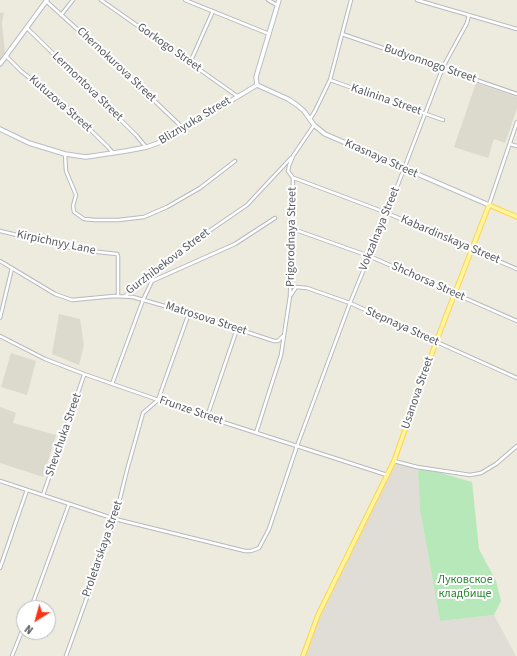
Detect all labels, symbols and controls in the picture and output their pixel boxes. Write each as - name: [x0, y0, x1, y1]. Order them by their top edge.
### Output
- street label: Gorkogo Street: [134, 21, 204, 75]
- street label: Chernokurova Street: [73, 25, 159, 105]
- street label: Budyonnogo Street: [382, 41, 478, 87]
- street label: Lermontova Street: [49, 50, 125, 124]
- street label: Kutuzova Street: [25, 73, 95, 135]
- street label: Kalinina Street: [349, 81, 423, 119]
- street label: Bliznyuka Street: [156, 94, 234, 148]
- street label: Krasnaya Street: [342, 136, 420, 182]
- street label: Vokzalnaya Street: [357, 185, 403, 273]
- street label: Prigorodnaya Street: [284, 187, 300, 287]
- street label: Kabardinskaya Street: [398, 213, 502, 267]
- street label: Gurzhibekova Street: [123, 226, 213, 298]
- street label: Kirpichnyy Lane: [15, 228, 97, 258]
- street label: Shchorsa Street: [389, 259, 467, 305]
- street label: Matrosova Street: [164, 299, 248, 339]
- street label: Stepnaya Street: [363, 304, 441, 350]
- street label: Usanova Street: [399, 355, 437, 431]
- street label: Shevchuka Street: [43, 391, 85, 479]
- street label: Frunze Street: [157, 393, 225, 429]
- street label: Proletarskaya Street: [80, 499, 126, 599]
- park label: Луковское кладбище: [437, 573, 493, 601]
- north arrow: [16, 600, 56, 640]
- text: N: [22, 621, 37, 637]

